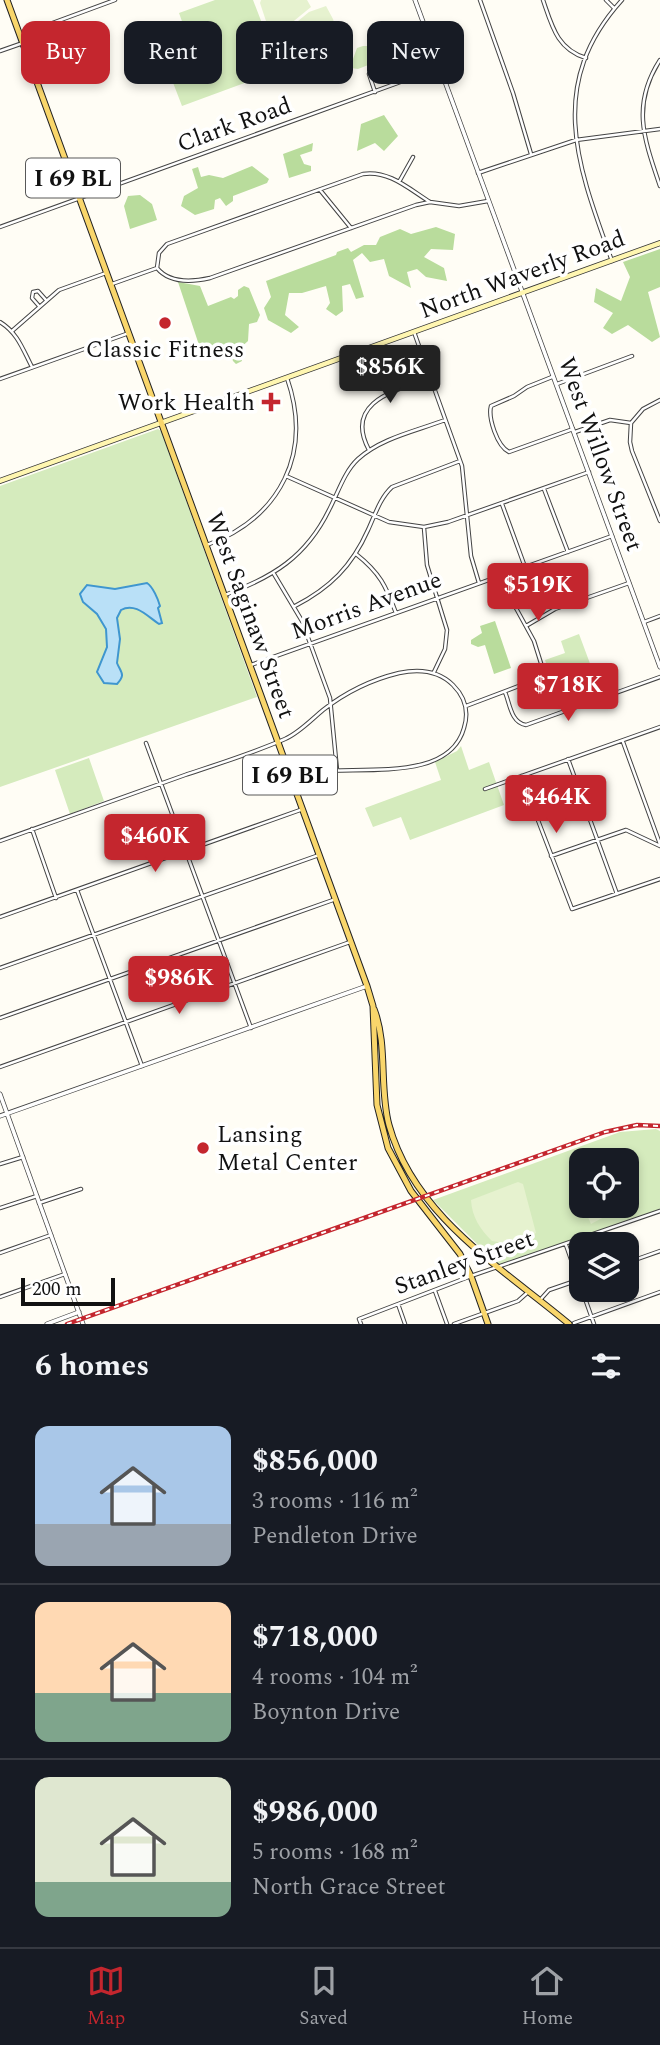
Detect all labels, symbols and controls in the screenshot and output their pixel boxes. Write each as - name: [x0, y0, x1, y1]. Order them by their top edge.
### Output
- chip: Buy: [21, 21, 110, 84]
- chip: Rent: [124, 21, 222, 84]
- chip: Filters: [236, 21, 353, 84]
- chip: New: [367, 21, 464, 84]
- street label: Clark Road: [172, 88, 297, 162]
- road number: I 69 BL: [26, 158, 120, 197]
- street label: North Waverly Road: [415, 221, 630, 329]
- marker: Classic Fitness: [157, 315, 173, 331]
- place label: Classic Fitness: [86, 332, 244, 368]
- pin: $856K: [341, 346, 439, 405]
- text: $856K: [355, 350, 425, 385]
- street label: West Willow Street: [548, 352, 652, 556]
- place label: Work Health: [118, 385, 255, 421]
- marker: Work Health: [261, 392, 281, 412]
- street label: West Saginaw Street: [196, 507, 304, 724]
- street label: Morris Avenue: [286, 562, 447, 650]
- pin: $519K: [489, 564, 587, 623]
- text: $519K: [503, 568, 573, 603]
- pin: $718K: [519, 664, 617, 723]
- text: $718K: [533, 668, 603, 703]
- road number: I 69 BL: [243, 755, 337, 794]
- pin: $464K: [507, 776, 605, 835]
- text: $464K: [521, 780, 591, 815]
- pin: $460K: [106, 814, 204, 874]
- text: $460K: [120, 819, 190, 854]
- pin: $986K: [130, 956, 228, 1016]
- text: $986K: [144, 961, 214, 996]
- place label: Lansing Metal Center: [217, 1117, 357, 1181]
- marker: Lansing Metal Center: [195, 1140, 211, 1156]
- map controls: [569, 1148, 639, 1302]
- button: locate: [569, 1148, 639, 1218]
- street label: Stanley Street: [389, 1221, 539, 1305]
- button: layers: [569, 1232, 639, 1302]
- scale bar: [21, 1275, 116, 1307]
- text: 200 m: [32, 1275, 82, 1304]
- text: 6 homes: [35, 1343, 149, 1389]
- icon: filters: [587, 1347, 625, 1385]
- text: $856,000: [252, 1438, 378, 1484]
- icon: home: [91, 1454, 175, 1538]
- text: 3 rooms · 116 m²: [252, 1484, 418, 1519]
- text: Pendleton Drive: [252, 1519, 418, 1554]
- text: $718,000: [252, 1614, 378, 1660]
- icon: home: [91, 1630, 175, 1714]
- text: 4 rooms · 104 m²: [252, 1660, 418, 1695]
- text: Boynton Drive: [252, 1695, 400, 1730]
- text: $986,000: [252, 1789, 378, 1835]
- icon: home: [91, 1805, 175, 1889]
- text: 5 rooms · 168 m²: [252, 1835, 418, 1870]
- text: North Grace Street: [252, 1870, 446, 1905]
- tab: Map: [87, 1962, 125, 2033]
- tab: Saved: [299, 1962, 348, 2033]
- tab: Home: [522, 1962, 573, 2033]

